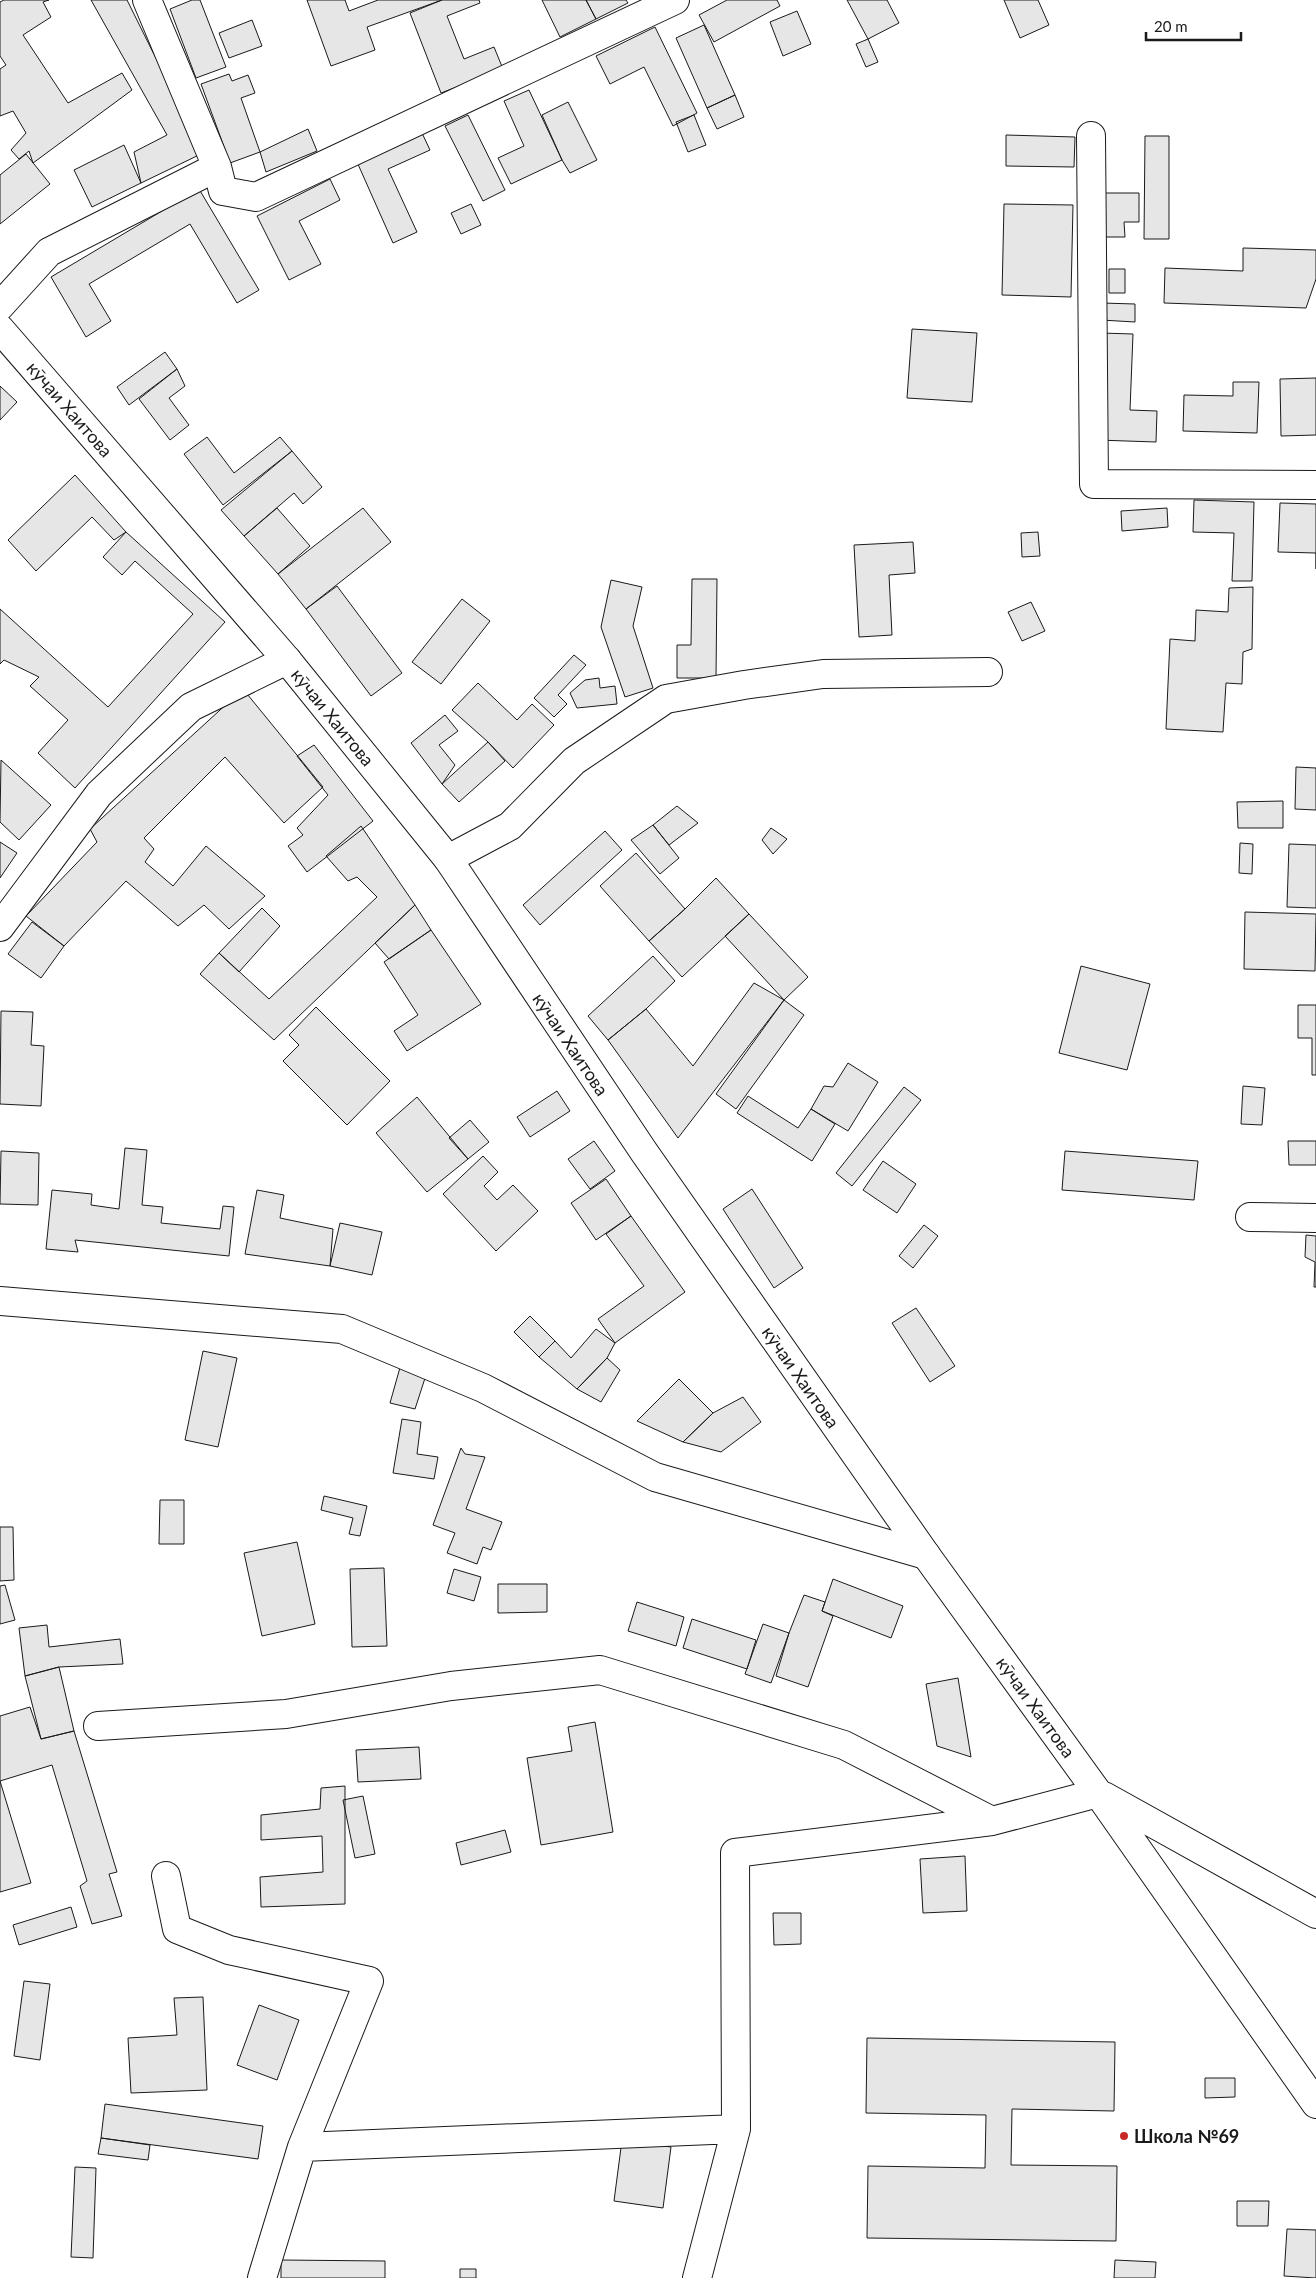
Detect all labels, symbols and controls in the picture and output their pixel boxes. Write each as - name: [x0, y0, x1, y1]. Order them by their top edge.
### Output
- scale bar: [1146, 10, 1241, 42]
- text: 20 m: [1154, 17, 1188, 35]
- street label: кӯчаи Хаитова: [23, 357, 117, 461]
- street label: кӯчаи Хаитова: [287, 664, 379, 770]
- street label: кӯчаи Хаитова: [528, 988, 614, 1100]
- street label: кӯчаи Хаитова: [758, 1322, 844, 1432]
- street label: кӯчаи Хаитова: [992, 1652, 1080, 1762]
- place label: Школа №69: [1134, 2125, 1239, 2147]
- marker: Школа №69: [1118, 2130, 1130, 2142]

